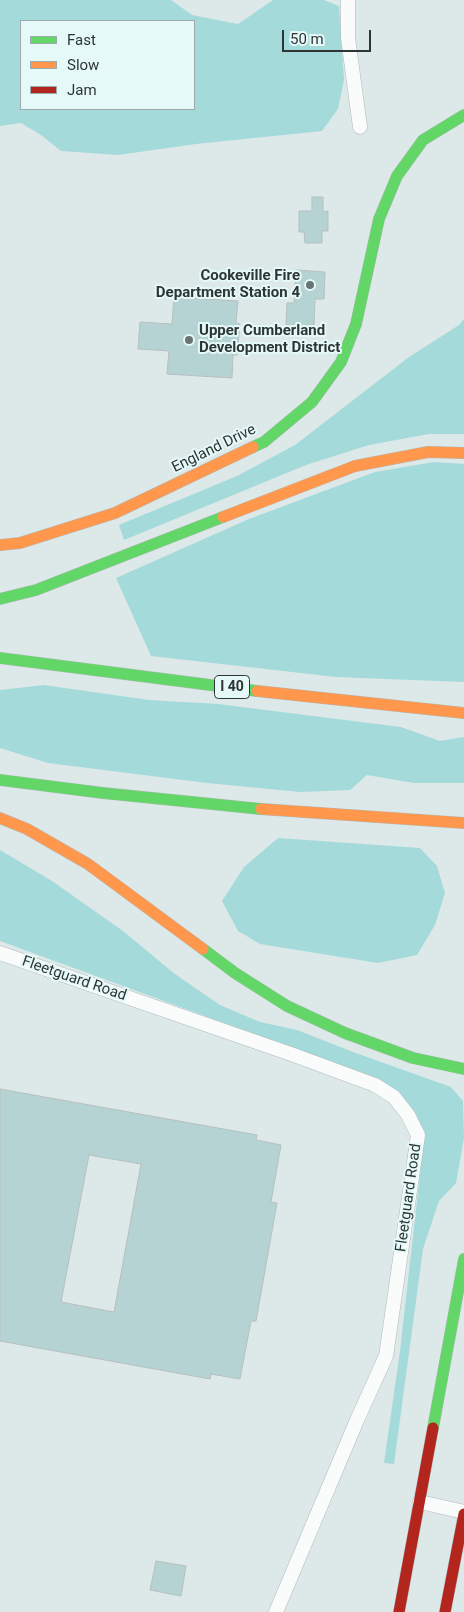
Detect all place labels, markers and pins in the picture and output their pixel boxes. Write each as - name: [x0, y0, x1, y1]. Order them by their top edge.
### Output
- place label: Cookeville Fire Department Station 4: [156, 267, 300, 302]
- marker: Cookeville Fire Department Station 4: [304, 279, 316, 291]
- place label: Upper Cumberland Development District: [199, 322, 340, 357]
- marker: Upper Cumberland Development District: [183, 334, 195, 346]

